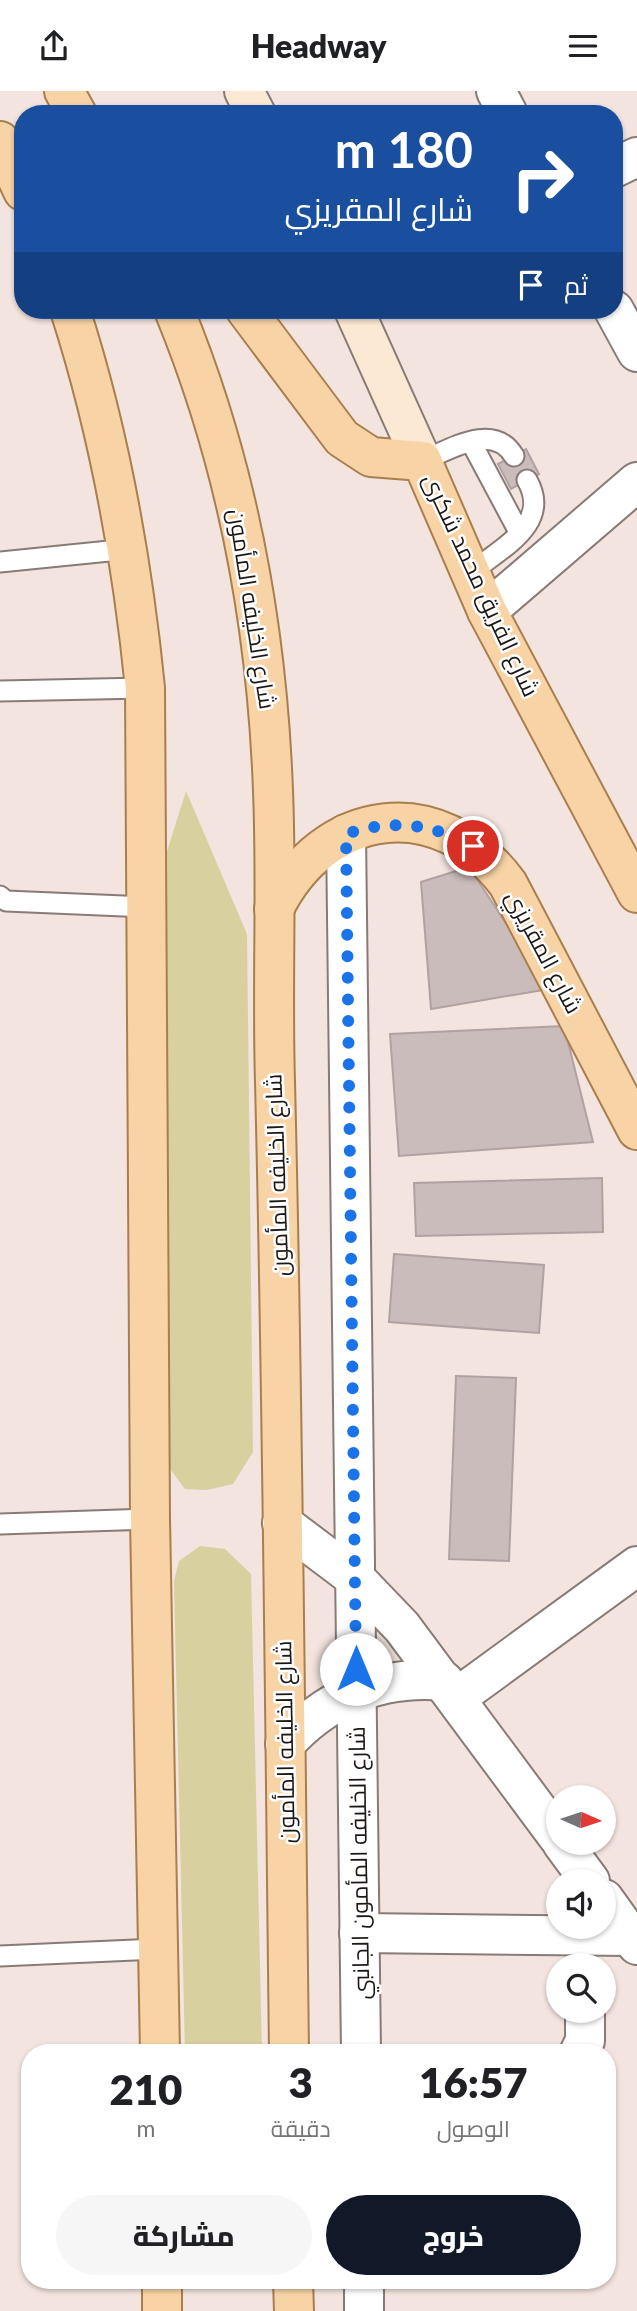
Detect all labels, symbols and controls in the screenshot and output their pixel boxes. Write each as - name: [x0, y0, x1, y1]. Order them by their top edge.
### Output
- text: Headway: [251, 26, 386, 65]
- icon: share: [35, 27, 73, 65]
- icon: menu: [564, 27, 602, 65]
- text: 180 m: [335, 120, 473, 178]
- icon: right: [497, 133, 588, 224]
- text: شارع المقريزي: [284, 189, 473, 228]
- icon: arrive: [512, 266, 550, 304]
- text: ثم: [564, 269, 588, 301]
- street label: شارع الفريق محمد شكرى: [415, 469, 546, 702]
- street label: شارع الخليفه المأمون: [220, 507, 283, 712]
- pin: [443, 816, 503, 876]
- icon: arrive: [454, 827, 492, 865]
- street label: شارع المقريزي: [496, 885, 589, 1020]
- street label: شارع الخليفه المأمون: [258, 1073, 297, 1277]
- position arrow: [319, 1632, 393, 1706]
- street label: شارع الخليفه المأمون: [268, 1640, 303, 1844]
- street label: شارع الخليفه المأمون الجانبي: [342, 1726, 379, 2000]
- north arrow: [546, 1785, 616, 1855]
- map controls: [546, 1785, 616, 2023]
- button: sound: [546, 1869, 616, 1939]
- button: search: [546, 1953, 616, 2023]
- text: 3: [289, 2057, 313, 2107]
- text: 16:57: [419, 2057, 528, 2107]
- text: 210: [109, 2064, 182, 2114]
- text: m: [136, 2114, 155, 2142]
- text: دقيقة: [271, 2114, 331, 2142]
- text: الوصول: [437, 2114, 510, 2142]
- button: مشاركة: [56, 2195, 312, 2275]
- button: خروج: [326, 2195, 581, 2275]

